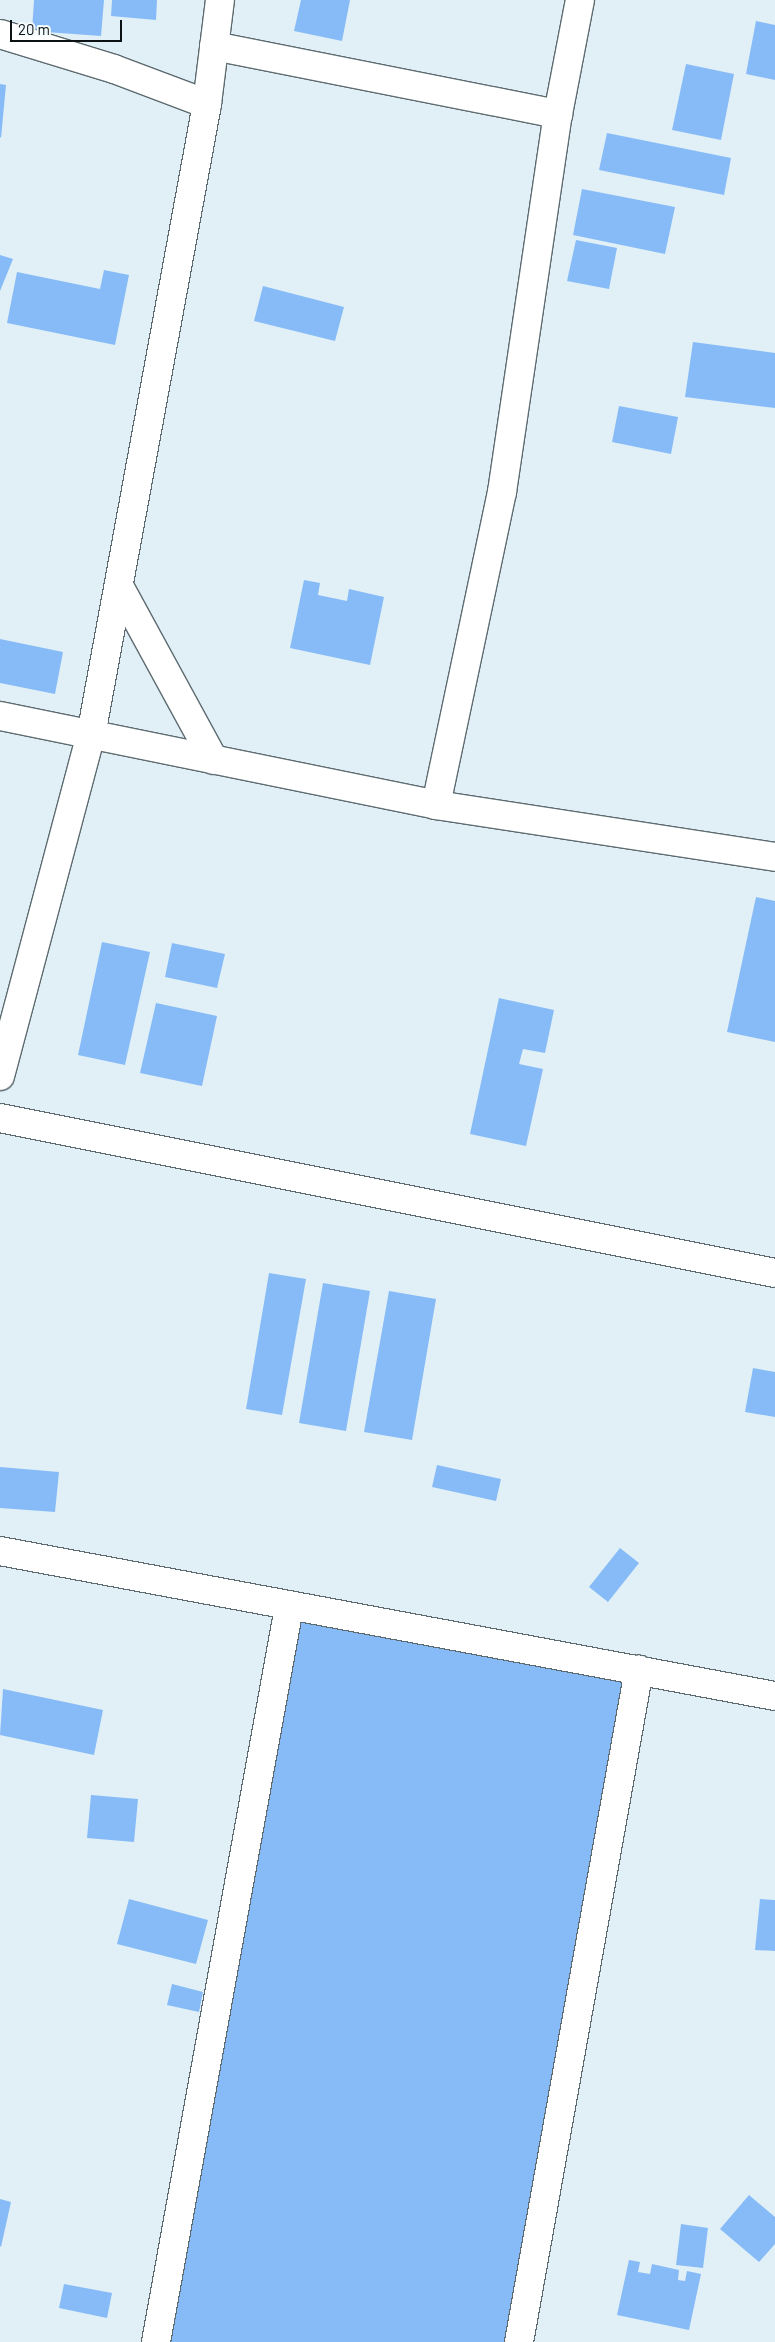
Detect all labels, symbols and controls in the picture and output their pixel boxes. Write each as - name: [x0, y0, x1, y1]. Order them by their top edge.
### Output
- scale bar: [12, 10, 125, 42]
- text: 20 m: [18, 20, 50, 38]

